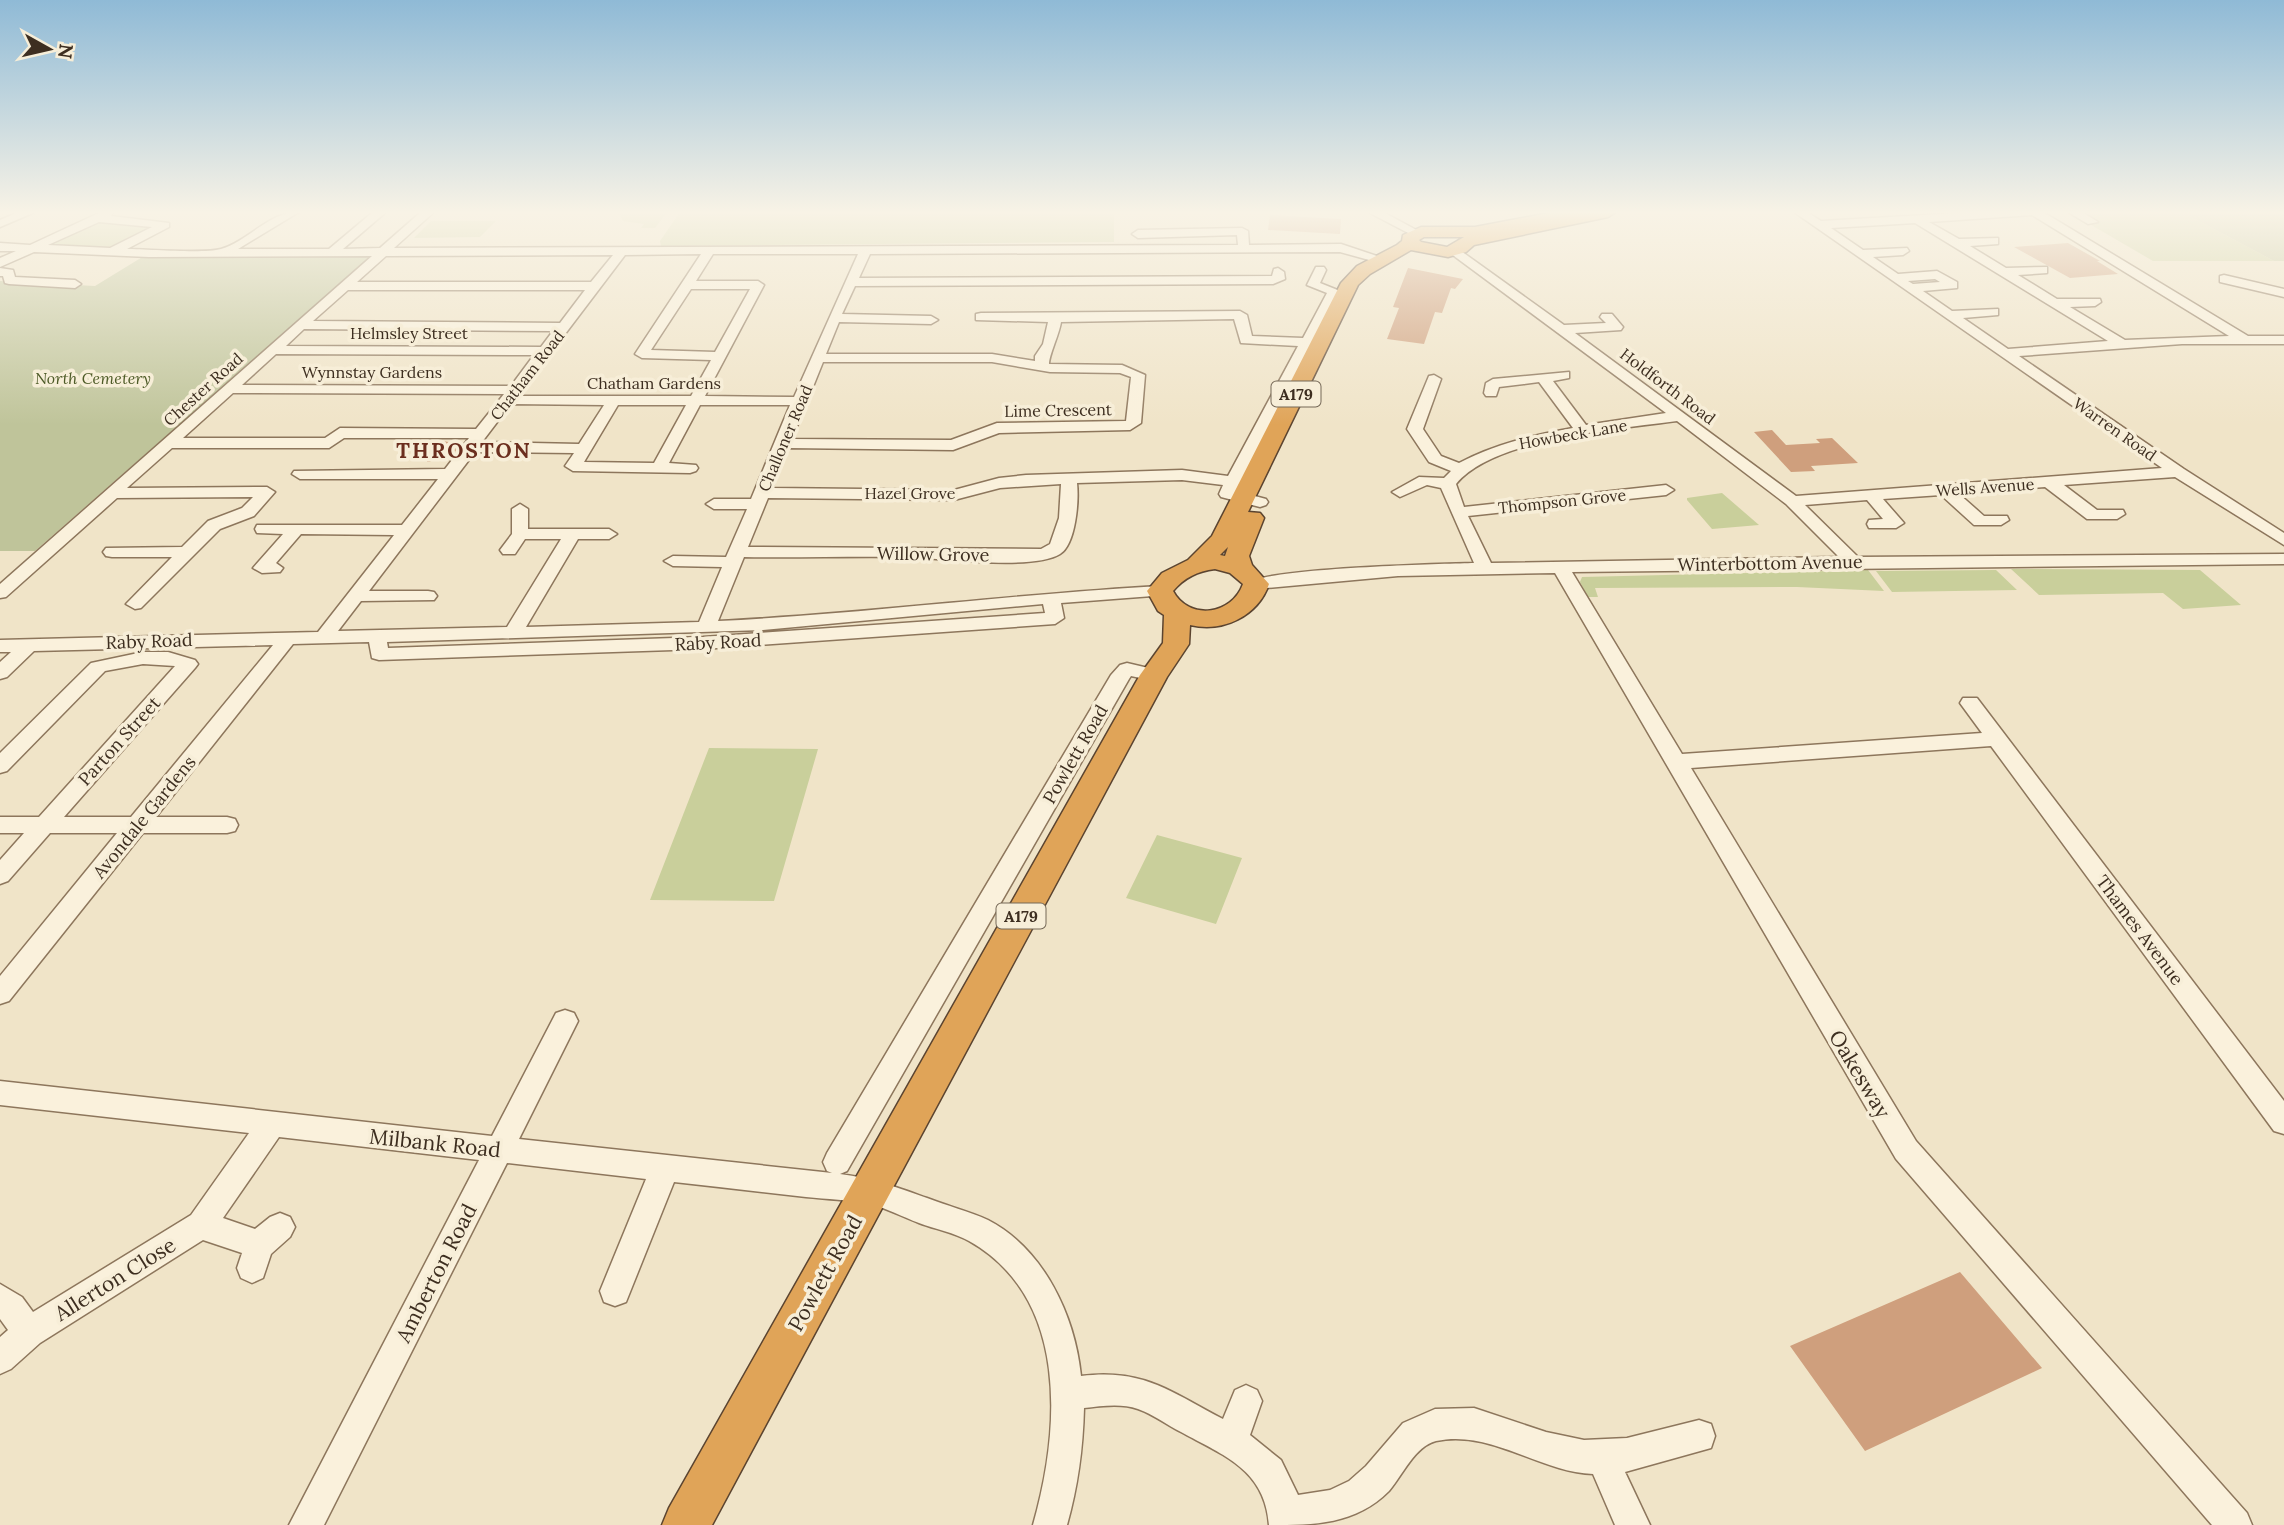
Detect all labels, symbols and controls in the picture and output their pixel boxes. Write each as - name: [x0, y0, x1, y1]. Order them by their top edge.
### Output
- north arrow: [14, 14, 84, 84]
- text: N: [53, 42, 79, 61]
- street label: Helmsley Street: [350, 323, 469, 343]
- street label: Chatham Road: [486, 326, 569, 424]
- street label: Holdforth Road: [1616, 344, 1720, 429]
- street label: Chester Road: [159, 348, 247, 430]
- street label: Wynnstay Gardens: [302, 362, 442, 382]
- park label: North Cemetery: [35, 368, 151, 388]
- street label: Chatham Gardens: [587, 373, 721, 393]
- street label: Challoner Road: [754, 381, 817, 494]
- road number: A179: [1272, 382, 1320, 406]
- street label: Warren Road: [2070, 393, 2161, 465]
- street label: Lime Crescent: [1004, 399, 1113, 421]
- street label: Howbeck Lane: [1517, 415, 1629, 453]
- district label: THROSTON: [396, 437, 532, 464]
- street label: Wells Avenue: [1935, 474, 2035, 500]
- street label: Hazel Grove: [865, 483, 956, 503]
- street label: Thompson Grove: [1497, 484, 1627, 518]
- street label: Willow Grove: [877, 542, 990, 566]
- street label: Winterbottom Avenue: [1677, 550, 1863, 576]
- street label: Raby Road: [105, 628, 193, 654]
- street label: Raby Road: [674, 628, 762, 656]
- street label: Parton Street: [73, 692, 165, 790]
- street label: Powlett Road: [1037, 700, 1113, 808]
- street label: Avondale Gardens: [87, 751, 201, 884]
- street label: Thames Avenue: [2091, 871, 2189, 990]
- road number: A179: [996, 904, 1046, 928]
- street label: Oakesway: [1823, 1025, 1897, 1123]
- street label: Milbank Road: [368, 1123, 502, 1163]
- street label: Amberton Road: [389, 1199, 483, 1348]
- street label: Powlett Road: [782, 1210, 868, 1336]
- street label: Allerton Close: [49, 1231, 181, 1327]

